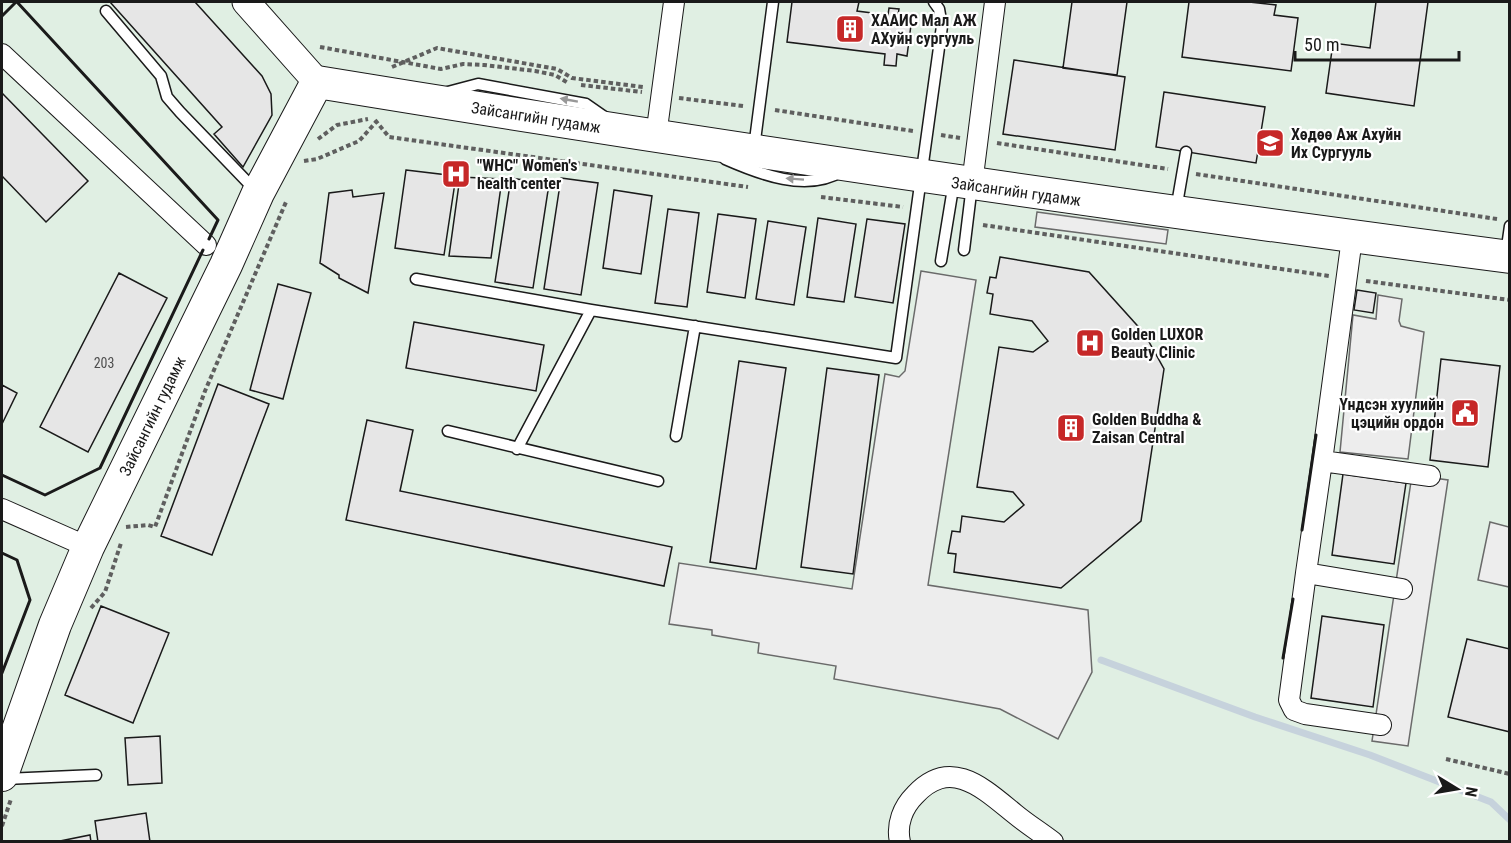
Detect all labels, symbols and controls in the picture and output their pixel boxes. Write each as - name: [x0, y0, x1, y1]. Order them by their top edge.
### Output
- place label: ХААИС Мал АЖ АХуйн сургууль: [871, 11, 977, 48]
- building icon: ХААИС Мал АЖ АХуйн сургууль: [834, 13, 866, 45]
- scale bar: [1295, 24, 1458, 62]
- text: 50 m: [1304, 34, 1339, 55]
- one-way arrow: [559, 96, 578, 105]
- street label: Зайсангийн гудамж: [470, 98, 602, 137]
- place label: Хөдөө Аж Ахуйн Их Сургууль: [1291, 125, 1401, 162]
- school or university icon: Хөдөө Аж Ахуйн Их Сургууль: [1254, 127, 1286, 159]
- place label: "WHC" Women's health center: [477, 156, 578, 193]
- hospital icon: "WHC" Women's health center: [440, 158, 472, 190]
- street label: Зайсангийн гудамж: [950, 173, 1082, 210]
- one-way arrow: [786, 174, 805, 183]
- place label: Golden LUXOR Beauty Clinic: [1111, 325, 1204, 362]
- hospital icon: Golden LUXOR Beauty Clinic: [1074, 327, 1106, 359]
- street label: Зайсангийн гудамж: [115, 353, 190, 479]
- house number: 203: [94, 355, 114, 371]
- place label: Үндсэн хуулийн цэцийн ордон: [1339, 395, 1444, 432]
- public building icon: Үндсэн хуулийн цэцийн ордон: [1449, 397, 1481, 429]
- place label: Golden Buddha & Zaisan Central: [1092, 410, 1202, 447]
- building icon: Golden Buddha & Zaisan Central: [1055, 412, 1087, 444]
- north arrow: [1427, 759, 1487, 819]
- text: N: [1461, 785, 1481, 798]

